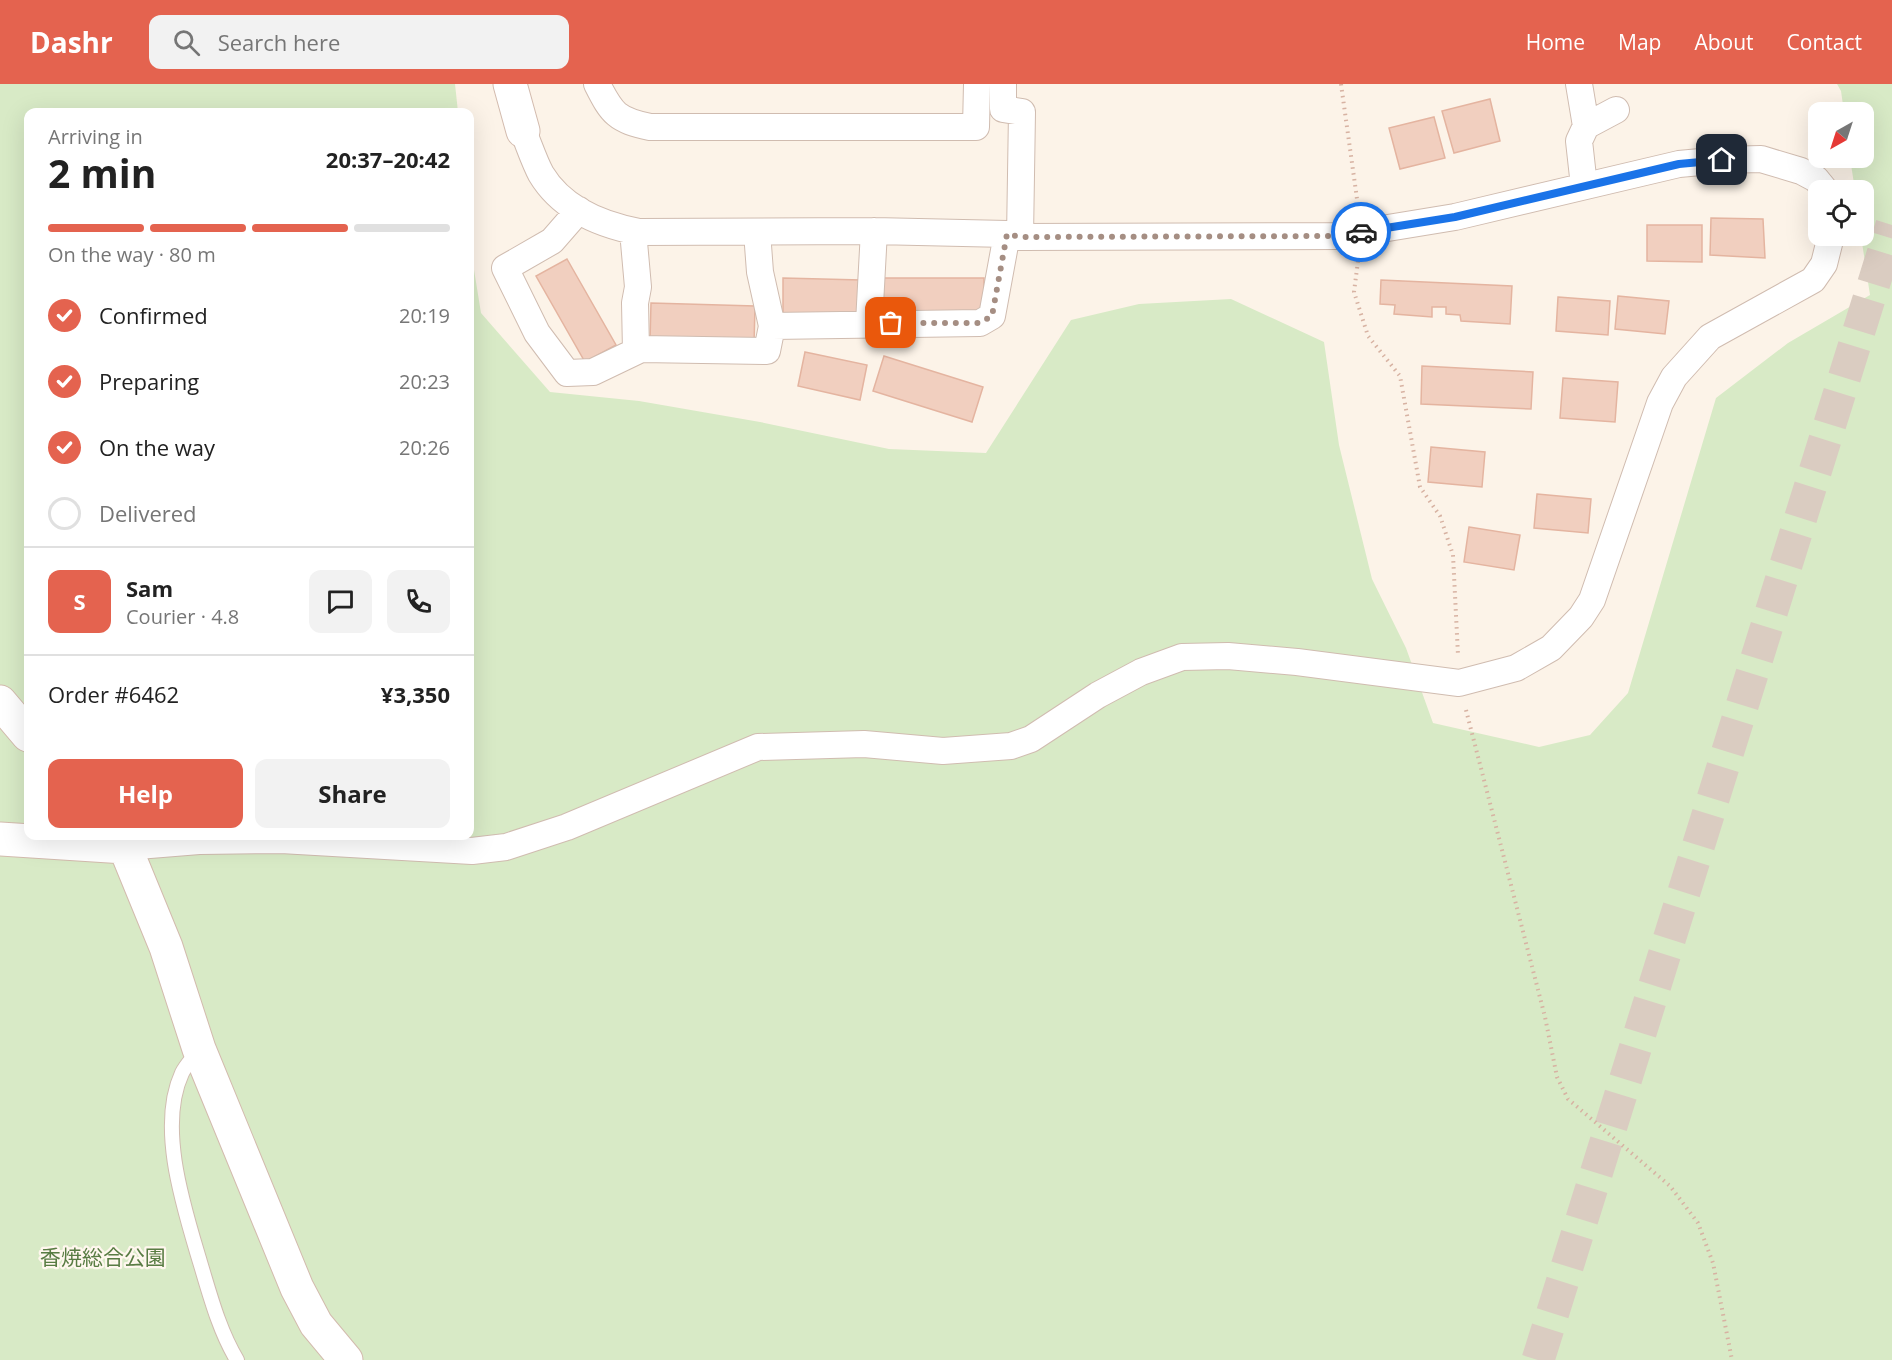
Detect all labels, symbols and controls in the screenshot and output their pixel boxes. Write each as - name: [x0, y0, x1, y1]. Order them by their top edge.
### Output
- search box: [149, 15, 569, 69]
- text: Dashr: [30, 23, 113, 61]
- icon: search: [170, 26, 203, 59]
- text: Search here: [218, 27, 340, 57]
- text: Home: [1526, 28, 1585, 56]
- text: Map: [1618, 28, 1661, 56]
- text: About: [1694, 28, 1754, 56]
- text: Contact: [1787, 28, 1862, 56]
- north arrow: [1808, 102, 1874, 168]
- map controls: [1808, 102, 1874, 246]
- text: Arriving in: [48, 123, 143, 150]
- pin: [1696, 134, 1747, 185]
- icon: home: [1705, 143, 1738, 176]
- text: 20:37–20:42: [326, 144, 450, 174]
- text: 2 min: [48, 146, 156, 199]
- button: locate: [1808, 180, 1874, 246]
- courier: [1331, 202, 1391, 262]
- icon: car: [1345, 216, 1378, 249]
- text: On the way · 80 m: [48, 241, 216, 268]
- pin: [865, 297, 916, 348]
- icon: check: [48, 299, 81, 332]
- text: Confirmed: [99, 300, 208, 330]
- text: 20:19: [399, 302, 450, 329]
- icon: bag: [874, 306, 907, 339]
- icon: check: [48, 365, 81, 398]
- text: Preparing: [99, 366, 199, 396]
- text: 20:23: [399, 368, 450, 395]
- icon: check: [48, 431, 81, 464]
- text: On the way: [99, 432, 215, 462]
- text: 20:26: [399, 434, 450, 461]
- text: Delivered: [99, 498, 197, 528]
- button: chat: [309, 570, 372, 633]
- button: phone: [387, 570, 450, 633]
- text: Sam: [126, 573, 173, 603]
- text: S: [73, 586, 86, 616]
- text: Courier · 4.8: [126, 603, 239, 630]
- text: Order #6462: [48, 679, 179, 709]
- text: ¥3,350: [381, 679, 450, 709]
- button: Help: [48, 759, 243, 828]
- button: Share: [255, 759, 450, 828]
- park label: 香焼総合公園: [40, 1243, 166, 1271]

